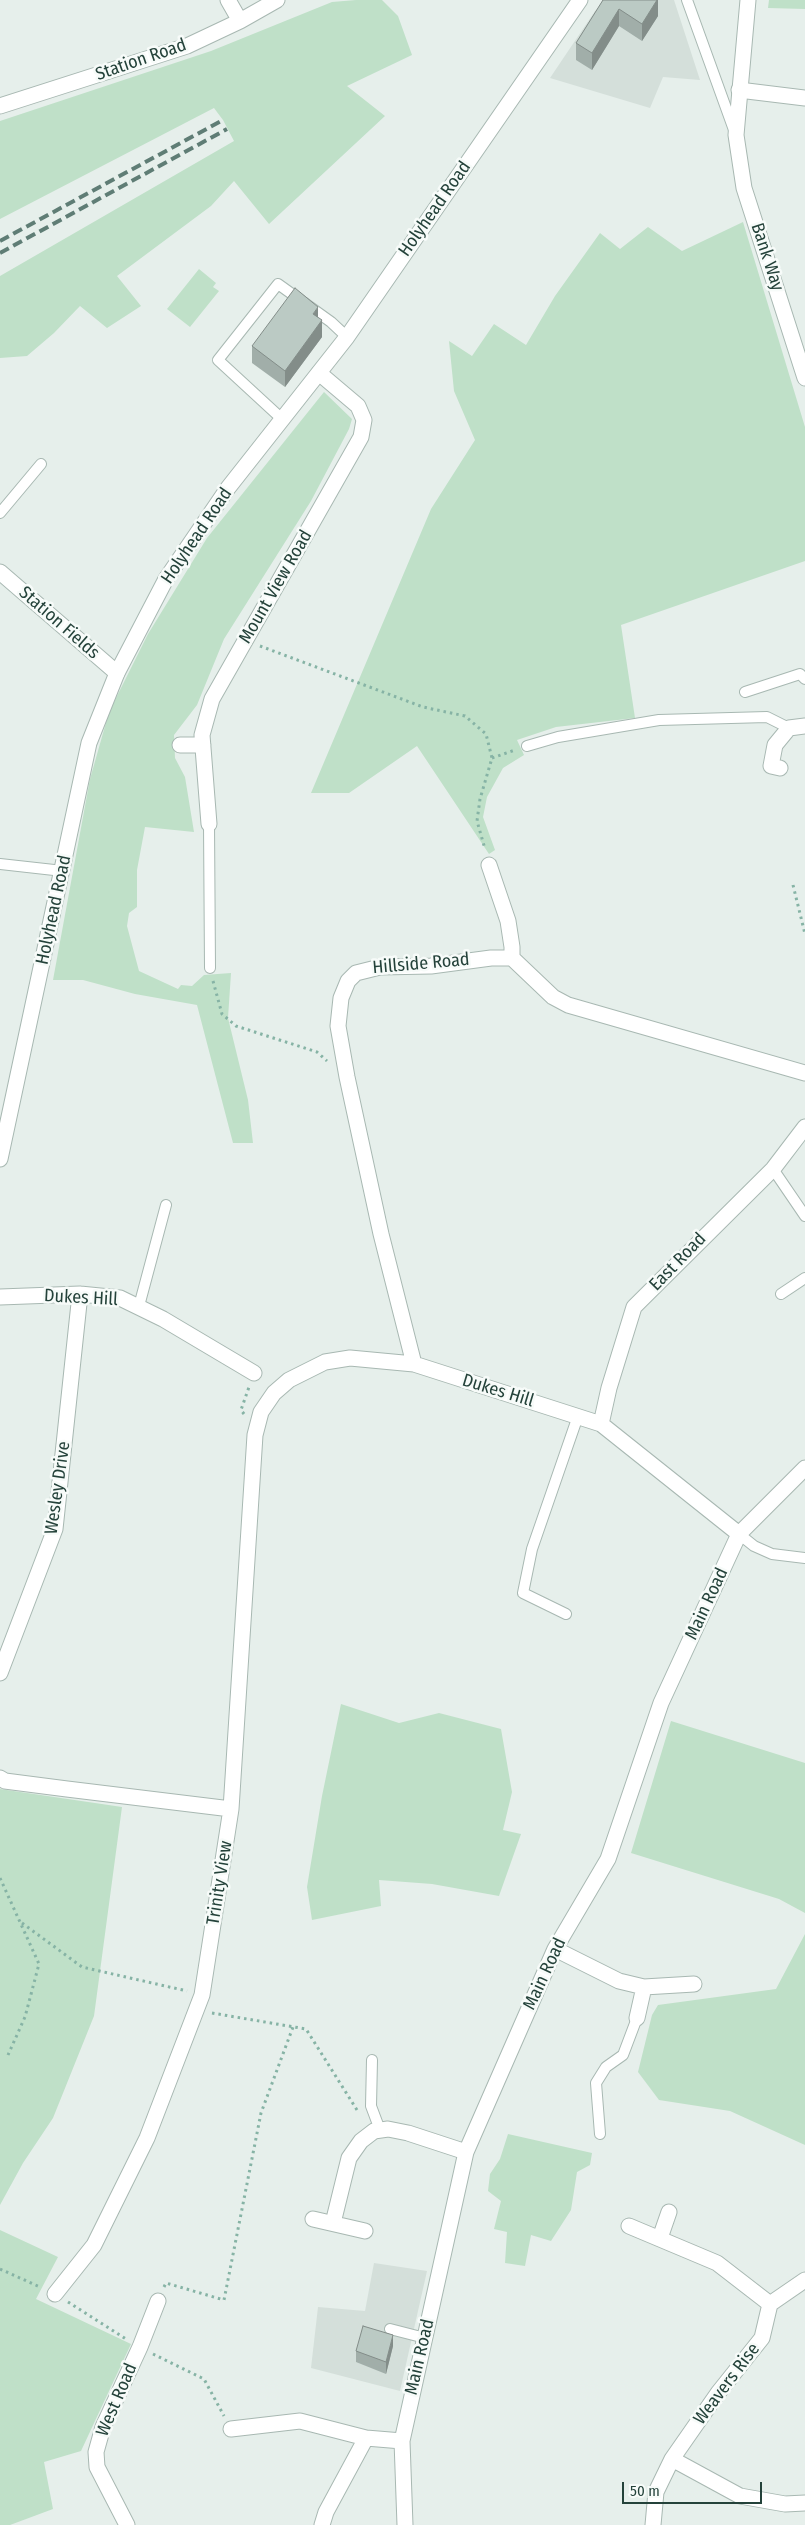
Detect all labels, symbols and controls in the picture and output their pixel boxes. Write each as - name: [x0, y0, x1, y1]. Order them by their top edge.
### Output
- street label: Station Road: [93, 34, 189, 86]
- street label: Holyhead Road: [394, 157, 476, 261]
- street label: Bank Way: [746, 220, 788, 294]
- street label: Holyhead Road: [157, 484, 237, 588]
- street label: Mount View Road: [235, 527, 317, 647]
- street label: Station Fields: [14, 582, 104, 664]
- street label: Holyhead Road: [32, 853, 76, 967]
- street label: Hillside Road: [372, 949, 470, 979]
- street label: East Road: [645, 1229, 711, 1295]
- street label: Dukes Hill: [44, 1285, 118, 1311]
- street label: Dukes Hill: [460, 1370, 536, 1412]
- street label: Wesley Drive: [41, 1440, 75, 1536]
- street label: Main Road: [681, 1564, 733, 1644]
- street label: Trinity View: [203, 1839, 237, 1927]
- street label: Main Road: [519, 1934, 571, 2014]
- street label: Main Road: [401, 2317, 439, 2397]
- street label: Weavers Rise: [689, 2339, 765, 2429]
- street label: West Road: [92, 2360, 142, 2440]
- scale bar: [625, 2472, 765, 2504]
- text: 50 m: [630, 2482, 660, 2500]

